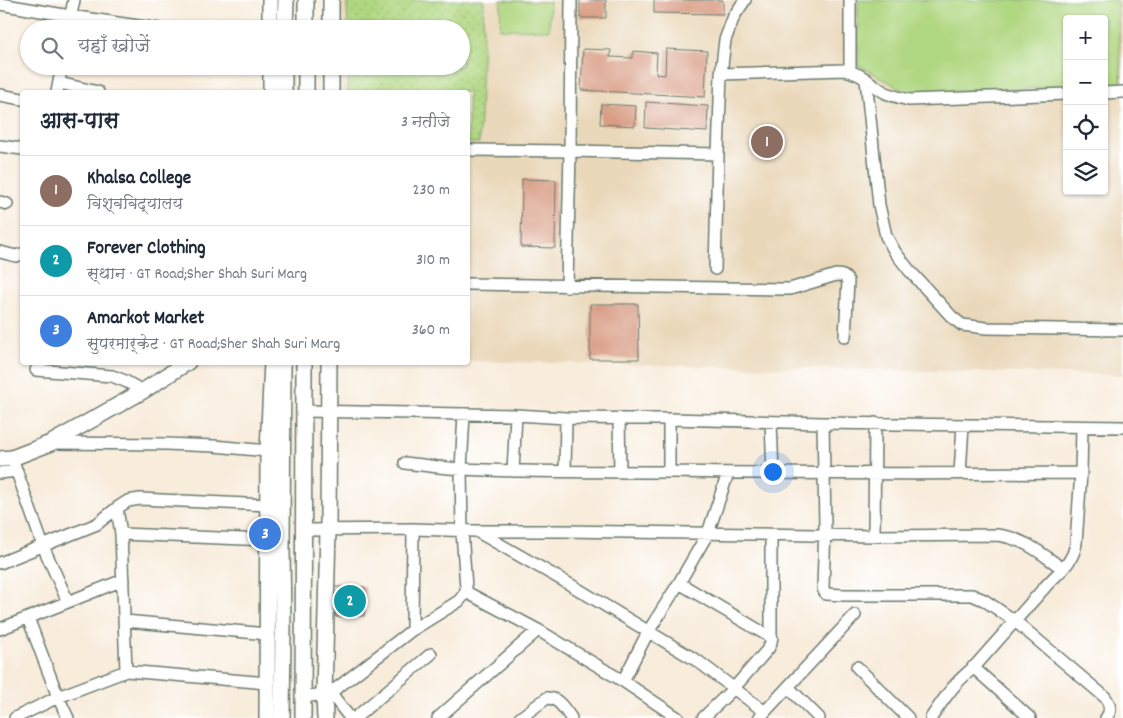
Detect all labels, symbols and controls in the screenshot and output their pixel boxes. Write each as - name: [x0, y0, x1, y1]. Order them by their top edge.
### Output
- map controls: [1063, 15, 1108, 195]
- button: +: [1063, 15, 1108, 60]
- search box: [20, 20, 470, 75]
- icon: search: [38, 34, 66, 62]
- text: यहाँ खोजें: [78, 34, 150, 61]
- button: −: [1063, 60, 1108, 105]
- button: locate: [1063, 105, 1108, 150]
- text: आस-पास: [40, 108, 119, 138]
- text: 3 नतीजे: [401, 111, 450, 134]
- pin: 1: [751, 123, 783, 161]
- button: layers: [1063, 150, 1108, 195]
- text: Khalsa College: [87, 166, 191, 193]
- text: 1: [54, 179, 58, 202]
- text: 230 m: [413, 179, 450, 202]
- text: विश्वविद्यालय: [87, 193, 183, 216]
- text: Forever Clothing: [87, 236, 206, 263]
- text: 2: [53, 249, 60, 272]
- text: 310 m: [416, 249, 450, 272]
- text: स्थान · GT Road;Sher Shah Suri Marg: [87, 263, 307, 286]
- text: Amarkot Market: [87, 306, 204, 333]
- text: 3: [52, 319, 60, 342]
- text: 360 m: [412, 319, 450, 342]
- text: सुपरमार्केट · GT Road;Sher Shah Suri Marg: [87, 333, 340, 356]
- your location: [760, 459, 786, 485]
- pin: 3: [249, 515, 281, 553]
- pin: 2: [334, 582, 366, 620]

